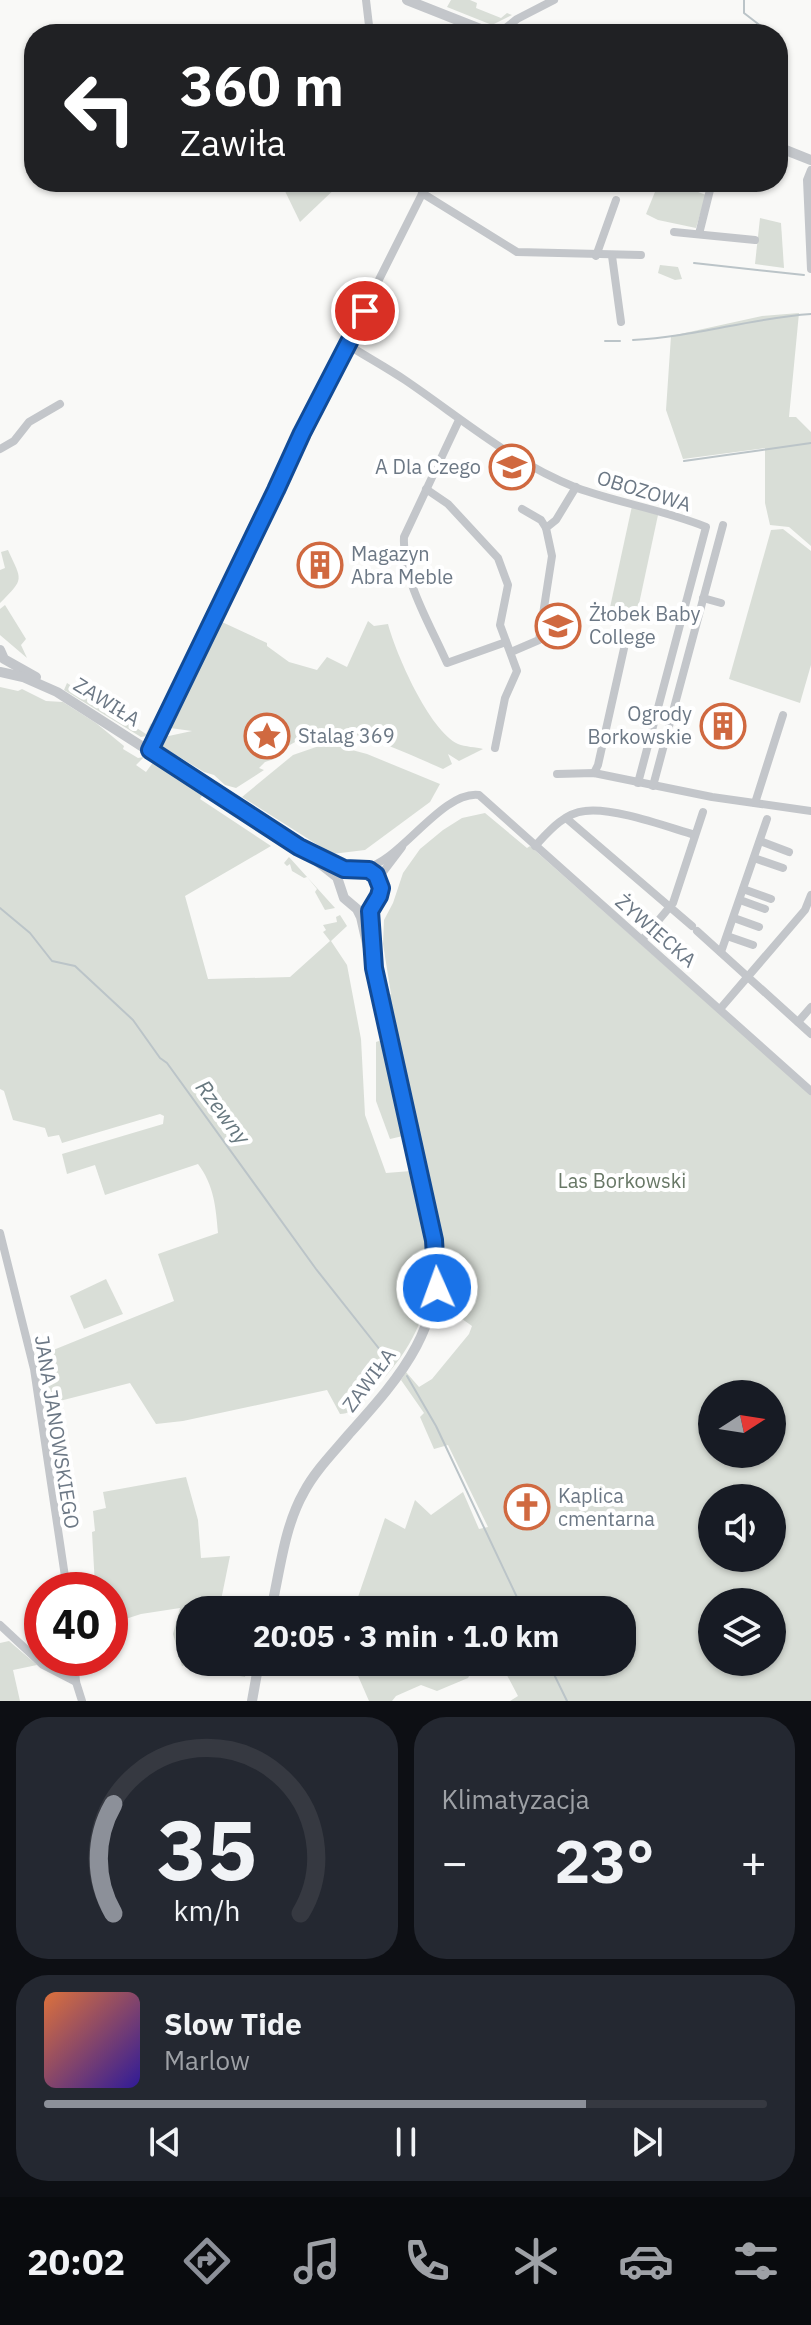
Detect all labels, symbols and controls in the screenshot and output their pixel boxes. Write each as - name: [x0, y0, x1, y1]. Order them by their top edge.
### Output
- text: 360 m: [180, 49, 344, 121]
- icon: left: [48, 56, 152, 160]
- text: Zawiła: [180, 119, 286, 166]
- pin: [331, 277, 399, 345]
- icon: arrive: [343, 289, 387, 333]
- school or university icon: A Dla Czego: [488, 443, 536, 491]
- place label: A Dla Czego: [375, 453, 481, 480]
- street label: OBOZOWA: [594, 463, 695, 518]
- place label: Magazyn Abra Meble: [351, 540, 453, 590]
- building icon: Magazyn Abra Meble: [296, 541, 344, 589]
- place label: Żłobek Baby College: [589, 600, 700, 650]
- school or university icon: Żłobek Baby College: [534, 602, 582, 650]
- street label: ZAWIŁA: [69, 671, 146, 733]
- place label: Ogrody Borkowskie: [588, 700, 692, 750]
- building icon: Ogrody Borkowskie: [699, 702, 747, 750]
- place icon: Stalag 369: [243, 712, 291, 760]
- place label: Stalag 369: [298, 722, 395, 749]
- street label: ŻYWIECKA: [610, 888, 703, 973]
- water label: Rzewny: [190, 1073, 258, 1151]
- park label: Las Borkowski: [558, 1167, 686, 1194]
- position arrow: [395, 1246, 479, 1330]
- street label: JANA JANOWSKIEGO: [29, 1333, 86, 1531]
- street label: ZAWIŁA: [336, 1342, 402, 1417]
- north arrow: [698, 1380, 786, 1468]
- map controls: [698, 1380, 786, 1676]
- place label: Kaplica cmentarna: [558, 1482, 655, 1532]
- church icon: Kaplica cmentarna: [503, 1483, 551, 1531]
- button: sound: [698, 1484, 786, 1572]
- speed limit sign: 40: [24, 1572, 128, 1676]
- button: layers: [698, 1588, 786, 1676]
- text: 20:05 · 3 min · 1.0 km: [253, 1616, 559, 1655]
- text: Klimatyzacja: [442, 1782, 590, 1816]
- text: 35: [157, 1795, 257, 1903]
- text: 23°: [554, 1821, 654, 1900]
- text: −: [442, 1833, 468, 1890]
- text: +: [741, 1833, 767, 1890]
- text: km/h: [173, 1892, 240, 1929]
- text: Slow Tide: [164, 2004, 302, 2043]
- text: Marlow: [164, 2043, 250, 2077]
- icon: previous: [143, 2120, 187, 2164]
- icon: pause: [384, 2120, 428, 2164]
- icon: next: [625, 2120, 669, 2164]
- icon: directions: [179, 2233, 235, 2289]
- icon: music: [289, 2233, 345, 2289]
- icon: phone: [399, 2233, 455, 2289]
- icon: climate: [508, 2233, 564, 2289]
- icon: car: [618, 2233, 674, 2289]
- icon: filters: [728, 2233, 784, 2289]
- text: 20:02: [27, 2238, 125, 2285]

